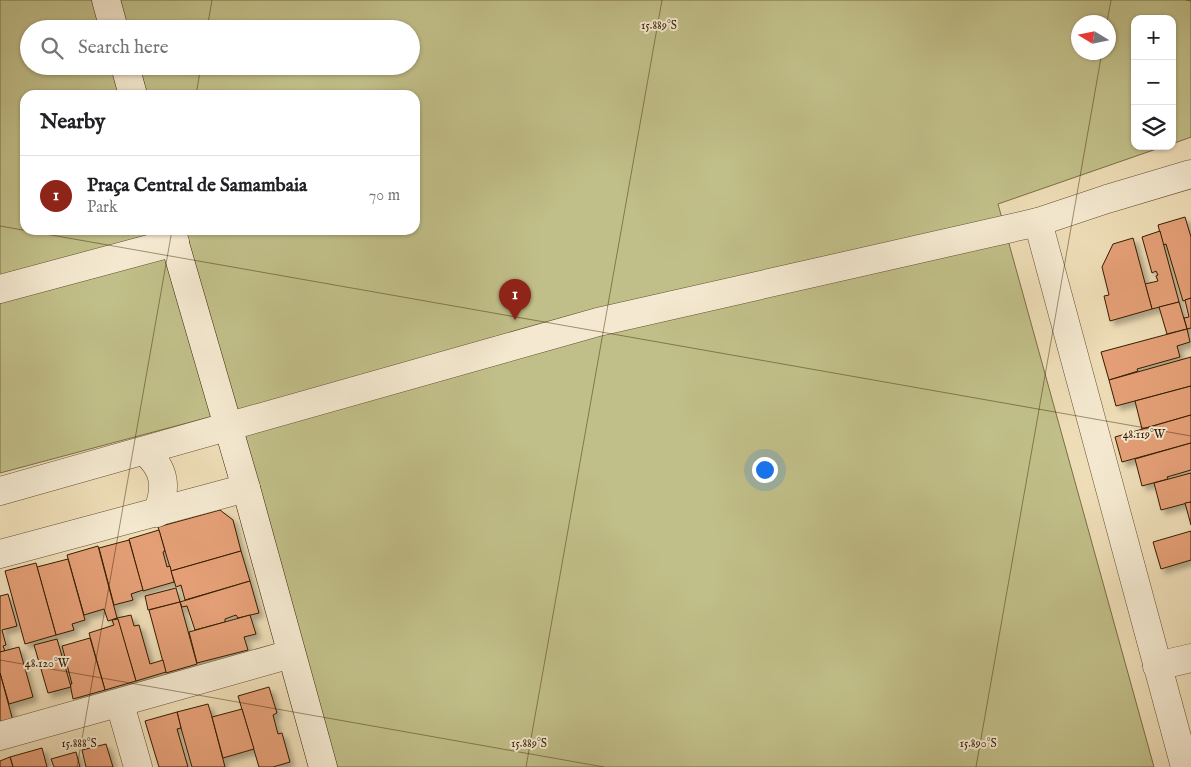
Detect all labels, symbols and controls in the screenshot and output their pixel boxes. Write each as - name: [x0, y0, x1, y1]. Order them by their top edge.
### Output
- north arrow: [1071, 15, 1116, 60]
- map controls: [1131, 15, 1176, 150]
- button: +: [1131, 15, 1176, 60]
- text: 15.889°S: [641, 18, 677, 33]
- search box: [20, 20, 420, 75]
- icon: search: [38, 34, 66, 62]
- text: Search here: [78, 36, 169, 60]
- button: −: [1131, 60, 1176, 105]
- button: layers: [1131, 105, 1176, 150]
- text: Nearby: [40, 109, 105, 136]
- text: Praça Central de Samambaia: [87, 174, 307, 198]
- text: 1: [53, 186, 59, 206]
- text: 70 m: [369, 186, 400, 206]
- text: Park: [87, 198, 117, 218]
- pin: 1: [499, 279, 531, 320]
- text: 48.119°W: [1123, 427, 1166, 442]
- your location: [752, 457, 778, 483]
- text: 48.120°W: [25, 656, 70, 671]
- text: 15.888°S: [61, 736, 97, 751]
- text: 15.889°S: [511, 736, 547, 751]
- text: 15.890°S: [959, 736, 997, 751]

